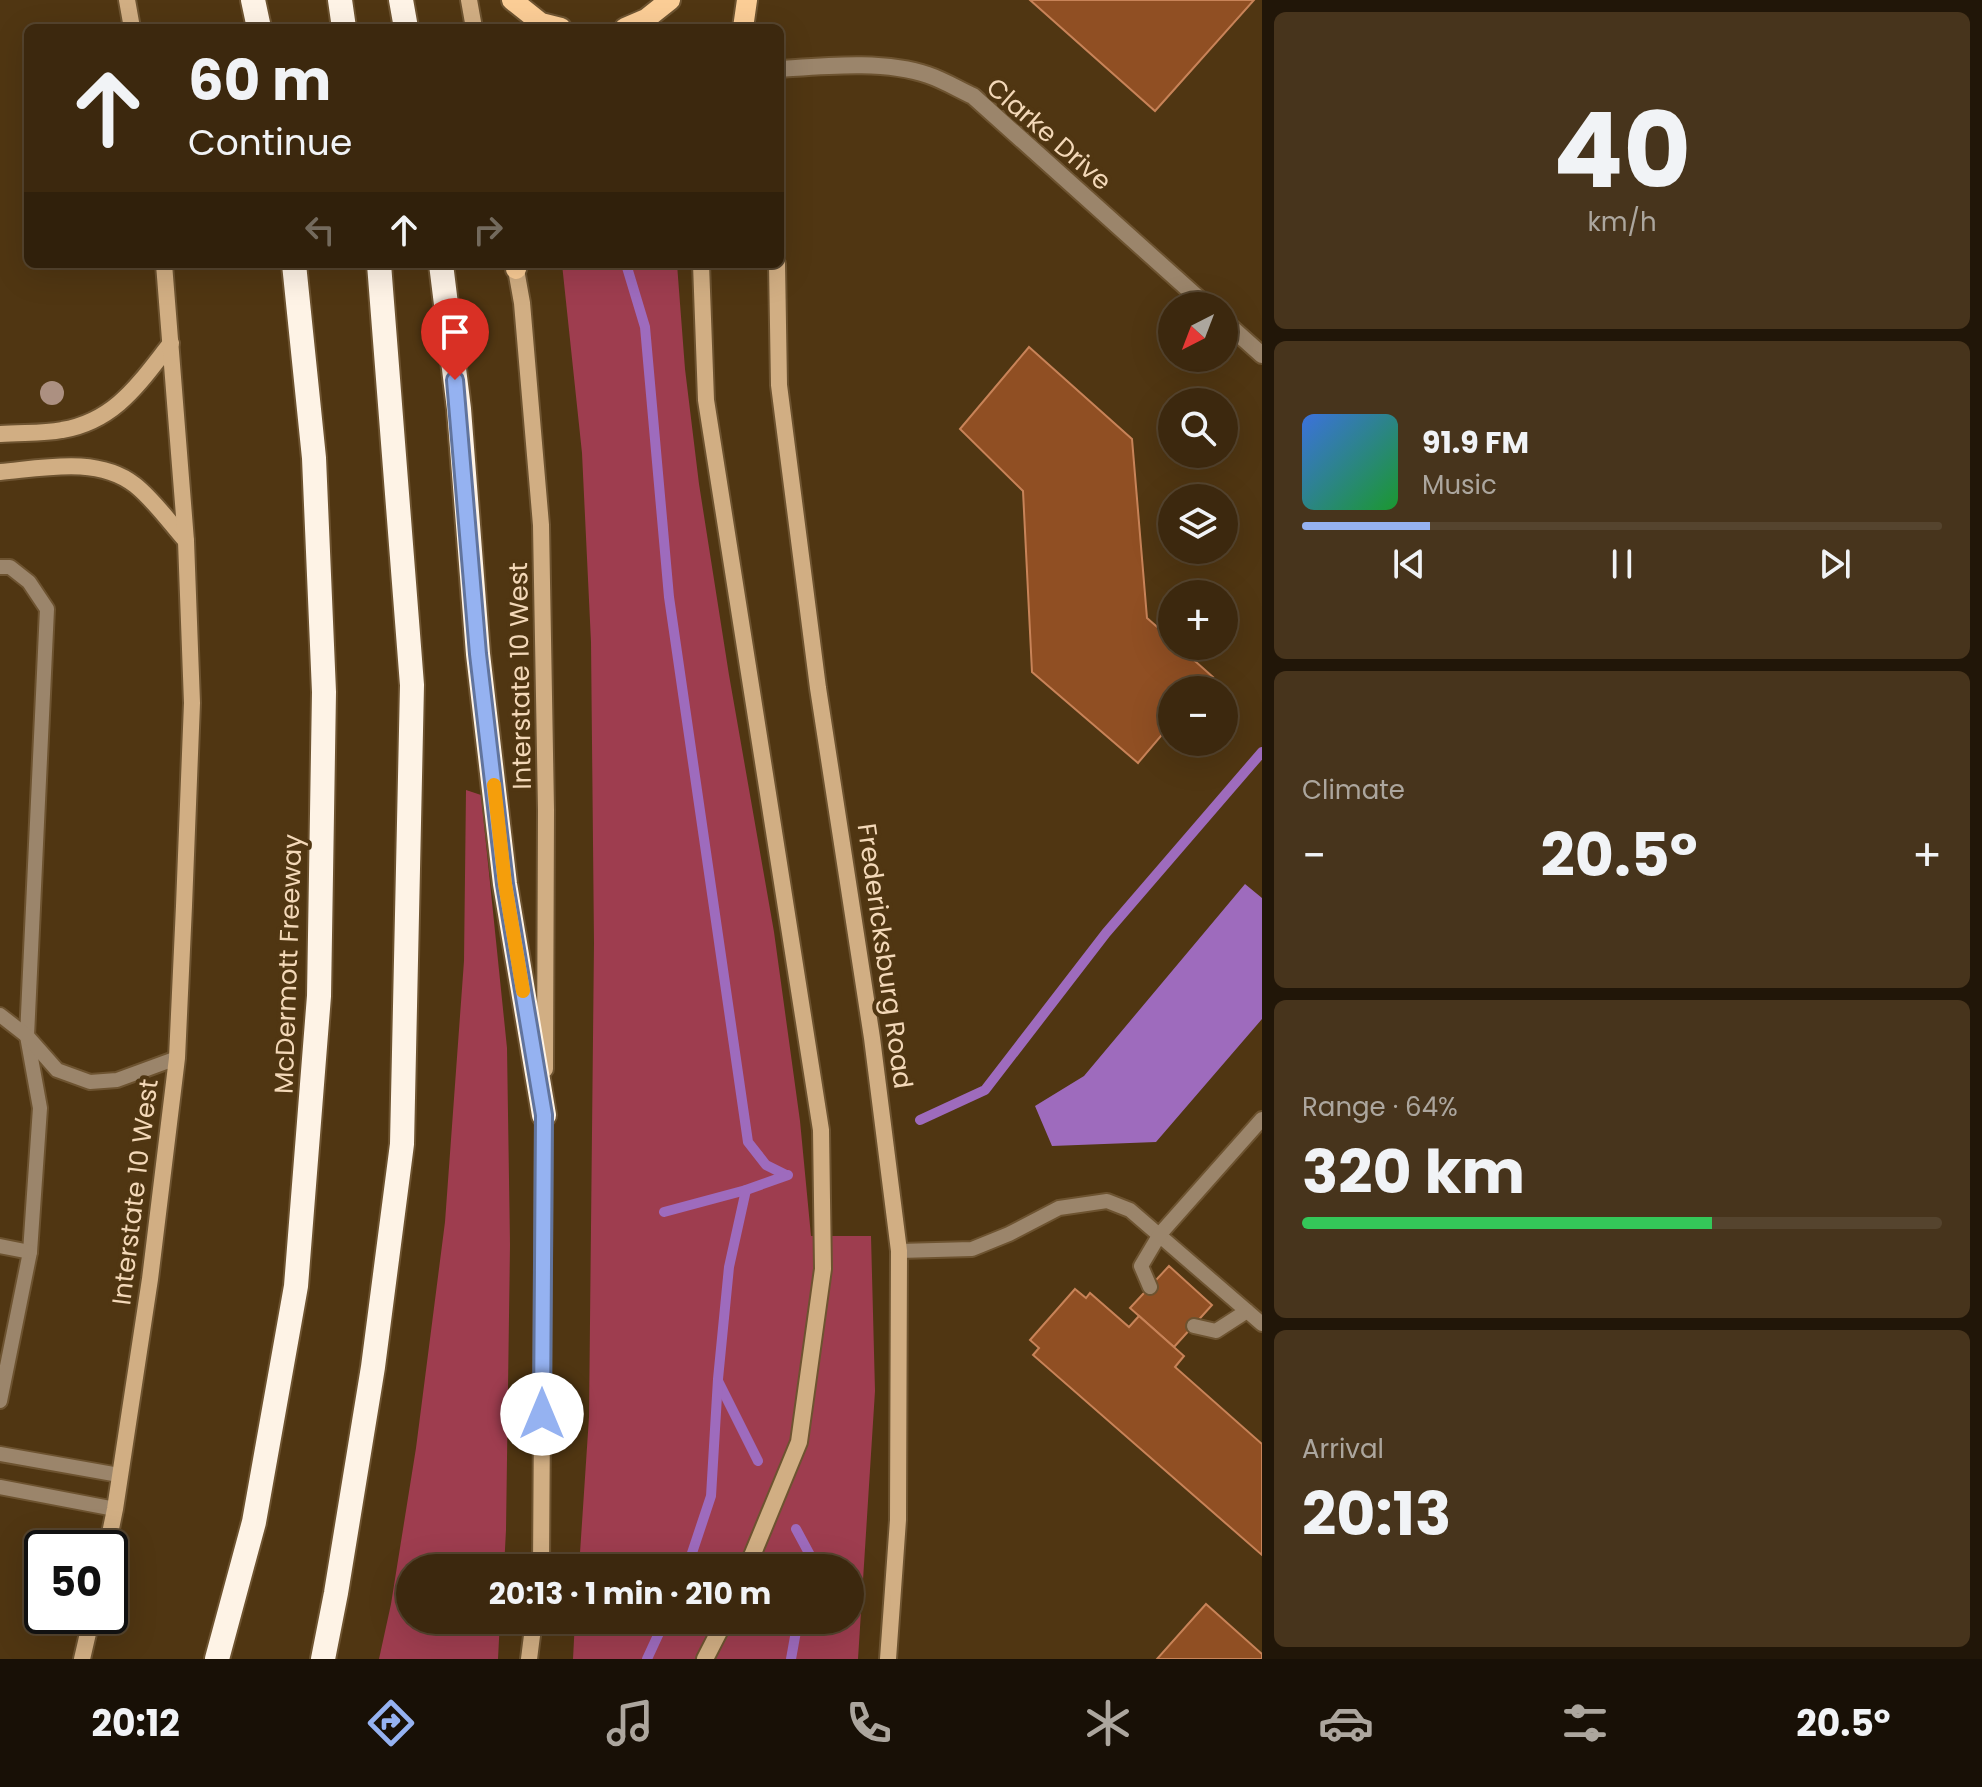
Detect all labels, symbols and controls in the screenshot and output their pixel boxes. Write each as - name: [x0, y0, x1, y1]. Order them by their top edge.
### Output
- text: 60 m: [188, 41, 331, 120]
- icon: ahead: [56, 56, 160, 160]
- street label: Clarke Drive: [979, 69, 1119, 199]
- text: 40: [1553, 78, 1691, 223]
- text: Continue: [188, 117, 352, 168]
- text: km/h: [1587, 204, 1657, 240]
- icon: left: [298, 208, 342, 252]
- icon: ahead: [382, 208, 426, 252]
- icon: right: [466, 208, 510, 252]
- north arrow: [1158, 292, 1238, 372]
- map controls: [1158, 292, 1238, 756]
- pin: [421, 298, 489, 380]
- icon: arrive: [433, 310, 477, 354]
- button: search: [1158, 388, 1238, 468]
- text: 91.9 FM: [1422, 421, 1529, 464]
- text: Music: [1422, 467, 1497, 503]
- button: layers: [1158, 484, 1238, 564]
- icon: previous: [1387, 542, 1431, 586]
- icon: pause: [1600, 542, 1644, 586]
- icon: next: [1813, 542, 1857, 586]
- street label: Interstate 10 West: [500, 562, 540, 790]
- button: +: [1158, 580, 1238, 660]
- button: −: [1158, 676, 1238, 756]
- text: Climate: [1302, 772, 1405, 808]
- text: 20.5°: [1541, 813, 1698, 897]
- street label: Fredericksburg Road: [849, 821, 921, 1091]
- text: −: [1302, 825, 1326, 886]
- text: +: [1912, 825, 1942, 886]
- street label: McDermott Freeway: [265, 833, 311, 1095]
- street label: Interstate 10 West: [103, 1077, 167, 1307]
- text: Range · 64%: [1302, 1089, 1458, 1125]
- text: 320 km: [1302, 1130, 1525, 1214]
- position arrow: [500, 1372, 584, 1456]
- text: Arrival: [1302, 1431, 1384, 1467]
- text: 20:13: [1302, 1472, 1451, 1556]
- speed limit sign: 50: [24, 1530, 128, 1634]
- text: 20:13 · 1 min · 210 m: [489, 1572, 771, 1615]
- icon: directions: [363, 1695, 419, 1751]
- icon: music: [602, 1695, 658, 1751]
- icon: phone: [841, 1695, 897, 1751]
- icon: climate: [1080, 1695, 1136, 1751]
- icon: car: [1318, 1695, 1374, 1751]
- icon: filters: [1557, 1695, 1613, 1751]
- text: 20:12: [91, 1698, 180, 1749]
- text: 20.5°: [1796, 1698, 1891, 1749]

